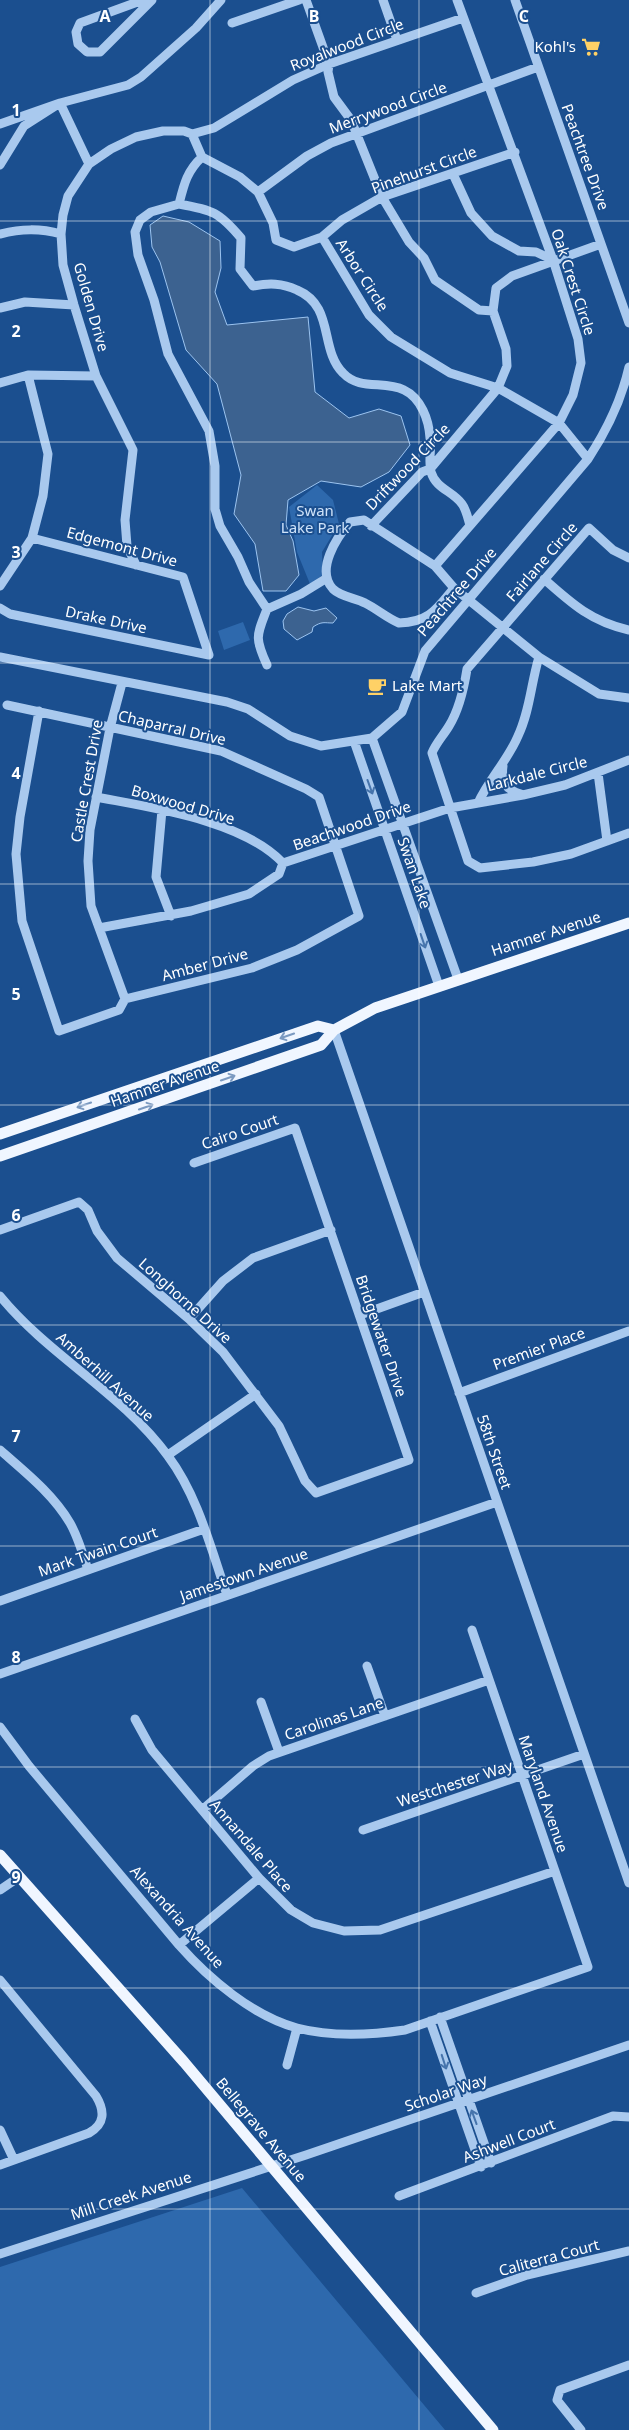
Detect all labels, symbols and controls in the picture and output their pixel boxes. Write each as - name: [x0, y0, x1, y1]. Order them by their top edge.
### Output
- text: A: [99, 5, 111, 27]
- text: B: [309, 5, 319, 27]
- text: C: [519, 5, 529, 27]
- street label: Royalwood Circle: [287, 13, 406, 75]
- place label: Kohl's: [534, 36, 576, 56]
- supermarket icon: Kohl's: [580, 36, 602, 58]
- street label: Merrywood Circle: [326, 76, 449, 138]
- text: 1: [11, 99, 21, 121]
- street label: Peachtree Drive: [557, 101, 614, 213]
- street label: Pinehurst Circle: [368, 141, 479, 197]
- street label: Oak Crest Circle: [547, 226, 601, 338]
- street label: Arbor Circle: [332, 234, 394, 315]
- street label: Golden Drive: [70, 260, 114, 354]
- text: 2: [11, 320, 21, 342]
- street label: Driftwood Circle: [361, 419, 454, 514]
- park label: Swan Lake Park: [281, 500, 349, 537]
- street label: Fairlane Circle: [501, 517, 581, 605]
- street label: Edgemont Drive: [65, 522, 180, 570]
- text: 3: [11, 541, 21, 563]
- street label: Peachtree Drive: [412, 543, 500, 640]
- street label: Drake Drive: [64, 601, 149, 637]
- cafe icon: Lake Mart: [366, 675, 388, 697]
- place label: Lake Mart: [392, 675, 463, 695]
- street label: Chaparral Drive: [116, 705, 228, 749]
- street label: Castle Crest Drive: [65, 718, 107, 844]
- street label: Larkdale Circle: [484, 751, 589, 795]
- text: 4: [11, 762, 21, 784]
- one-way arrow: [366, 779, 375, 795]
- street label: Boxwood Drive: [129, 780, 237, 828]
- street label: Beachwood Drive: [290, 796, 413, 855]
- street label: Swan Lake: [393, 834, 437, 911]
- street label: Hamner Avenue: [488, 906, 603, 960]
- one-way arrow: [419, 933, 428, 948]
- street label: Amber Drive: [159, 943, 250, 985]
- text: 5: [11, 983, 21, 1005]
- one-way arrow: [280, 1032, 296, 1041]
- street label: Hamner Avenue: [108, 1055, 222, 1111]
- one-way arrow: [220, 1073, 235, 1082]
- one-way arrow: [76, 1101, 92, 1110]
- one-way arrow: [137, 1102, 153, 1111]
- street label: Cairo Court: [199, 1108, 281, 1154]
- text: 6: [11, 1204, 21, 1226]
- street label: Longhorne Drive: [135, 1253, 236, 1347]
- street label: Bridgewater Drive: [352, 1272, 412, 1399]
- street label: Premier Place: [490, 1322, 588, 1374]
- street label: Amberhill Avenue: [53, 1327, 159, 1425]
- street label: 58th Street: [473, 1412, 517, 1492]
- text: 7: [11, 1425, 21, 1447]
- street label: Mark Twain Court: [35, 1521, 160, 1581]
- street label: Jamestown Avenue: [175, 1543, 310, 1606]
- text: 8: [11, 1646, 21, 1668]
- street label: Carolinas Lane: [282, 1692, 386, 1744]
- street label: Maryland Avenue: [514, 1732, 573, 1855]
- street label: Westchester Way: [394, 1755, 515, 1811]
- street label: Annandale Place: [206, 1795, 298, 1896]
- street label: Alexandria Avenue: [126, 1861, 229, 1972]
- text: 9: [11, 1866, 21, 1888]
- one-way arrow: [439, 2054, 449, 2070]
- street label: Scholar Way: [402, 2069, 490, 2115]
- street label: Bellegrave Avenue: [212, 2073, 311, 2186]
- one-way arrow: [469, 2110, 478, 2125]
- street label: Ashwell Court: [460, 2113, 558, 2167]
- street label: Mill Creek Avenue: [68, 2166, 194, 2224]
- street label: Caliterra Court: [496, 2234, 602, 2280]

